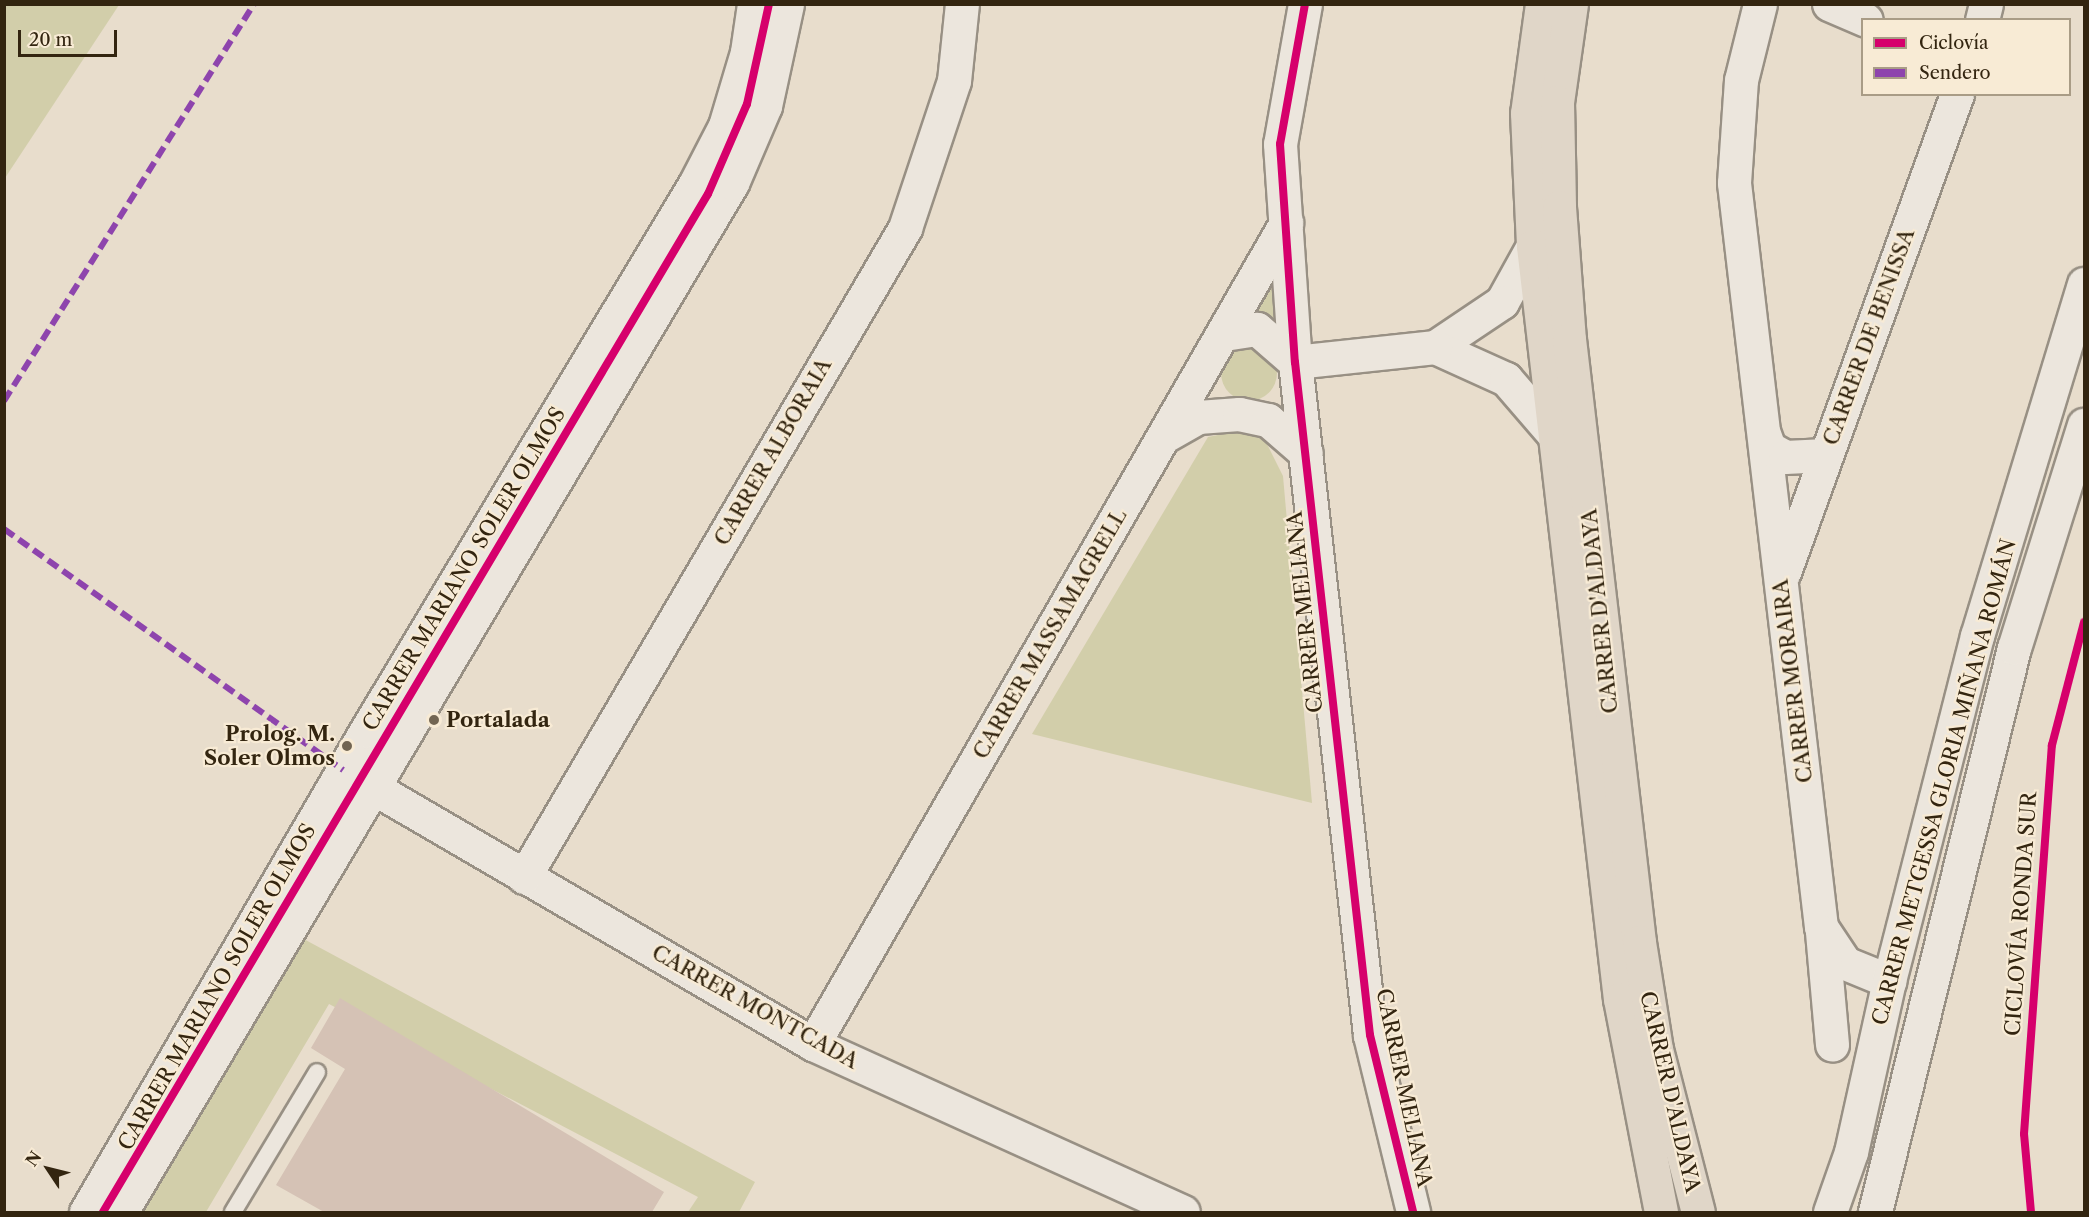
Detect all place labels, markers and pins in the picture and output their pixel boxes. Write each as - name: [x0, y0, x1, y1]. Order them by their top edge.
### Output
- place label: Portalada: [446, 707, 550, 733]
- marker: Portalada: [427, 713, 441, 727]
- place label: Prolog. M. Soler Olmos: [203, 721, 335, 771]
- marker: Prolog. M. Soler Olmos: [340, 739, 354, 753]

